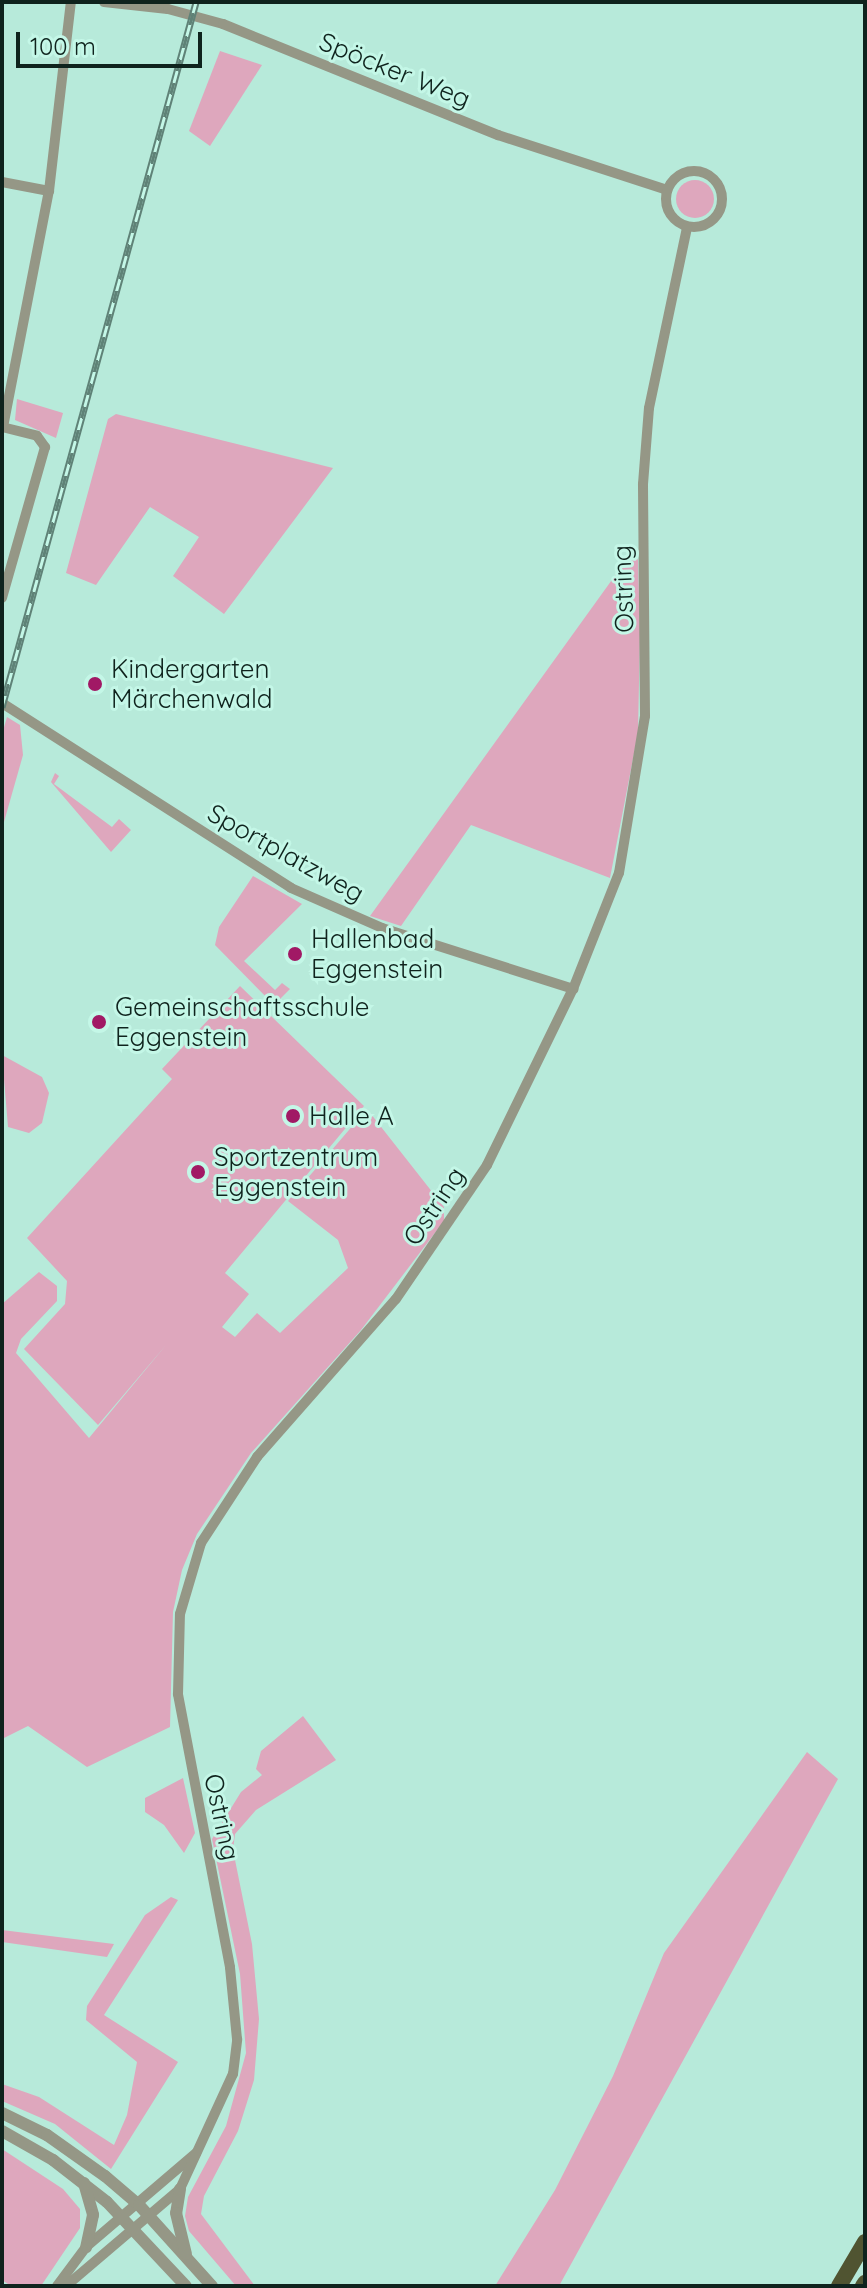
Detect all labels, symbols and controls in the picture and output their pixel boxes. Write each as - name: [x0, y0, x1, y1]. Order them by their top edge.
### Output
- scale bar: [20, 16, 206, 66]
- street label: Spöcker Weg: [315, 26, 475, 114]
- text: 100 m: [30, 31, 96, 61]
- street label: Ostring: [606, 545, 640, 633]
- place label: Kindergarten Märchenwald: [111, 653, 273, 714]
- marker: Kindergarten Märchenwald: [86, 675, 104, 693]
- street label: Sportplatzweg: [202, 797, 370, 909]
- place label: Hallenbad Eggenstein: [311, 923, 443, 984]
- marker: Hallenbad Eggenstein: [286, 945, 304, 963]
- place label: Gemeinschaftsschule Eggenstein: [115, 991, 370, 1052]
- marker: Gemeinschaftsschule Eggenstein: [90, 1013, 108, 1031]
- place label: Halle A: [309, 1100, 394, 1132]
- marker: Halle A: [284, 1107, 302, 1125]
- place label: Sportzentrum Eggenstein: [214, 1141, 378, 1202]
- street label: Ostring: [397, 1161, 471, 1251]
- marker: Sportzentrum Eggenstein: [189, 1163, 207, 1181]
- street label: Ostring: [198, 1771, 246, 1863]

